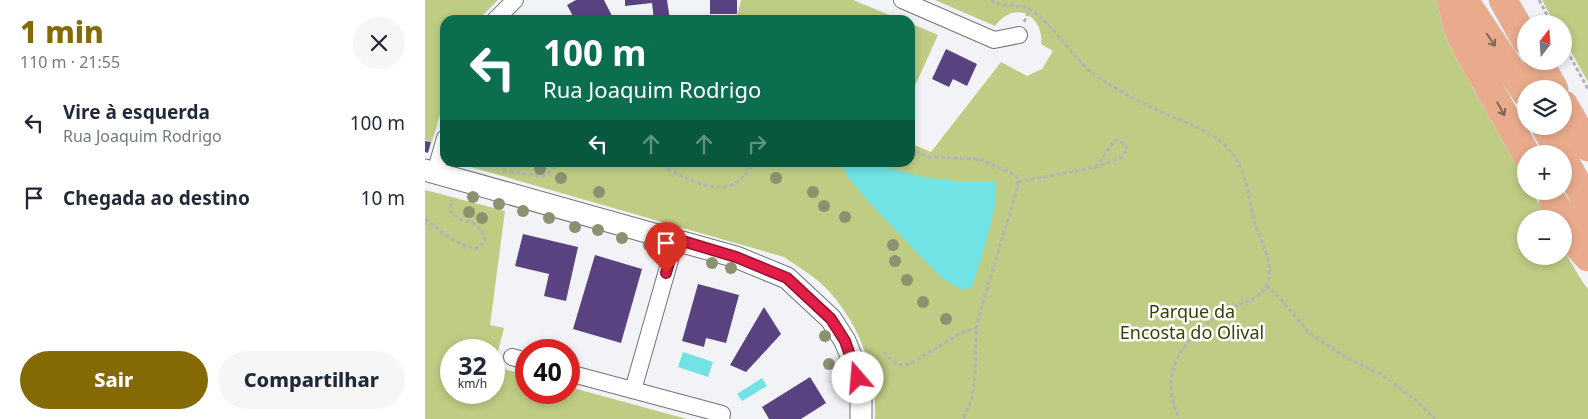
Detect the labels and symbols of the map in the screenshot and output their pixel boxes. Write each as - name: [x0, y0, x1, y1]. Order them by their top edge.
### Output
- north arrow: [1517, 15, 1573, 70]
- one-way arrow: [1486, 33, 1496, 47]
- one-way arrow: [1497, 101, 1507, 115]
- pin: [645, 222, 687, 273]
- park label: Parque da Encosta do Olival: [1120, 299, 1264, 344]
- speed limit sign: 40: [515, 339, 580, 404]
- position arrow: [831, 351, 883, 403]

